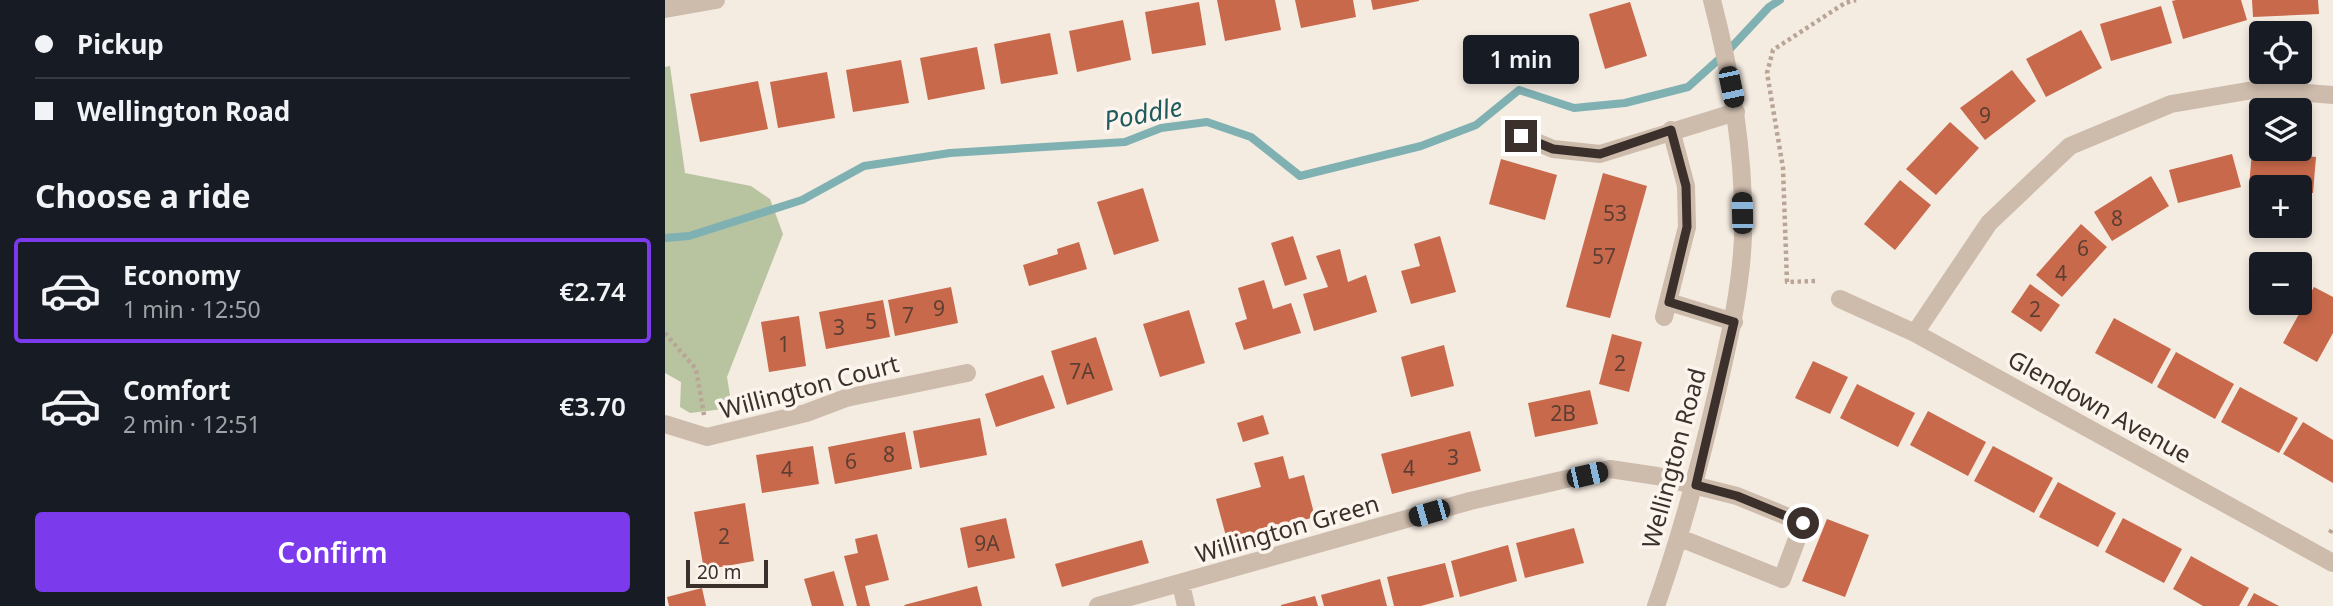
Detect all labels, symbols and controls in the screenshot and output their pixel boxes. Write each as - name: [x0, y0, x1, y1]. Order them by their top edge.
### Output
- map controls: [2249, 21, 2312, 315]
- button: locate: [2249, 21, 2312, 84]
- text: Pickup: [77, 26, 164, 62]
- callout: 1 min: [1463, 34, 1579, 83]
- text: 1 min: [1490, 43, 1552, 75]
- car: [1717, 64, 1746, 110]
- water label: Poddle: [1101, 88, 1185, 138]
- text: Wellington Road: [77, 93, 290, 129]
- button: layers: [2249, 98, 2312, 161]
- house number: 9: [1979, 101, 1991, 129]
- route end: [1505, 120, 1537, 152]
- text: Choose a ride: [35, 174, 251, 217]
- button: +: [2249, 175, 2312, 238]
- car: [1732, 192, 1753, 234]
- house number: 53: [1603, 199, 1627, 227]
- house number: 8: [2111, 204, 2123, 232]
- house number: 6: [2077, 234, 2089, 262]
- house number: 57: [1592, 242, 1616, 270]
- button: −: [2249, 252, 2312, 315]
- text: Economy: [123, 257, 241, 293]
- icon: car: [39, 259, 102, 322]
- house number: 4: [2055, 259, 2067, 287]
- text: €2.74: [559, 273, 626, 309]
- text: 1 min · 12:50: [123, 293, 261, 325]
- house number: 9: [933, 294, 945, 322]
- house number: 2: [2029, 295, 2041, 323]
- house number: 7: [902, 301, 914, 329]
- house number: 5: [865, 307, 877, 335]
- house number: 3: [833, 313, 845, 341]
- house number: 1: [778, 330, 790, 358]
- street label: Glendown Avenue: [2002, 342, 2198, 470]
- street label: Willington Court: [716, 346, 902, 426]
- house number: 2: [1614, 349, 1626, 377]
- house number: 7A: [1069, 357, 1095, 385]
- street label: Wellington Road: [1633, 364, 1713, 552]
- text: Comfort: [123, 372, 231, 408]
- icon: car: [39, 374, 102, 437]
- text: €3.70: [559, 388, 626, 424]
- house number: 2B: [1550, 399, 1576, 427]
- text: 2 min · 12:51: [123, 408, 261, 440]
- house number: 8: [883, 440, 895, 468]
- house number: 3: [1447, 443, 1459, 471]
- house number: 6: [845, 447, 857, 475]
- house number: 4: [1403, 454, 1415, 482]
- house number: 4: [781, 455, 793, 483]
- car: [1565, 460, 1610, 490]
- street label: Willington Green: [1191, 486, 1383, 570]
- car: [1406, 497, 1453, 529]
- route start: [1787, 507, 1819, 539]
- button: Confirm: [35, 512, 630, 592]
- house number: 2: [718, 522, 730, 550]
- house number: 9A: [974, 529, 1000, 557]
- scale bar: [686, 557, 768, 589]
- text: 20 m: [697, 559, 741, 585]

